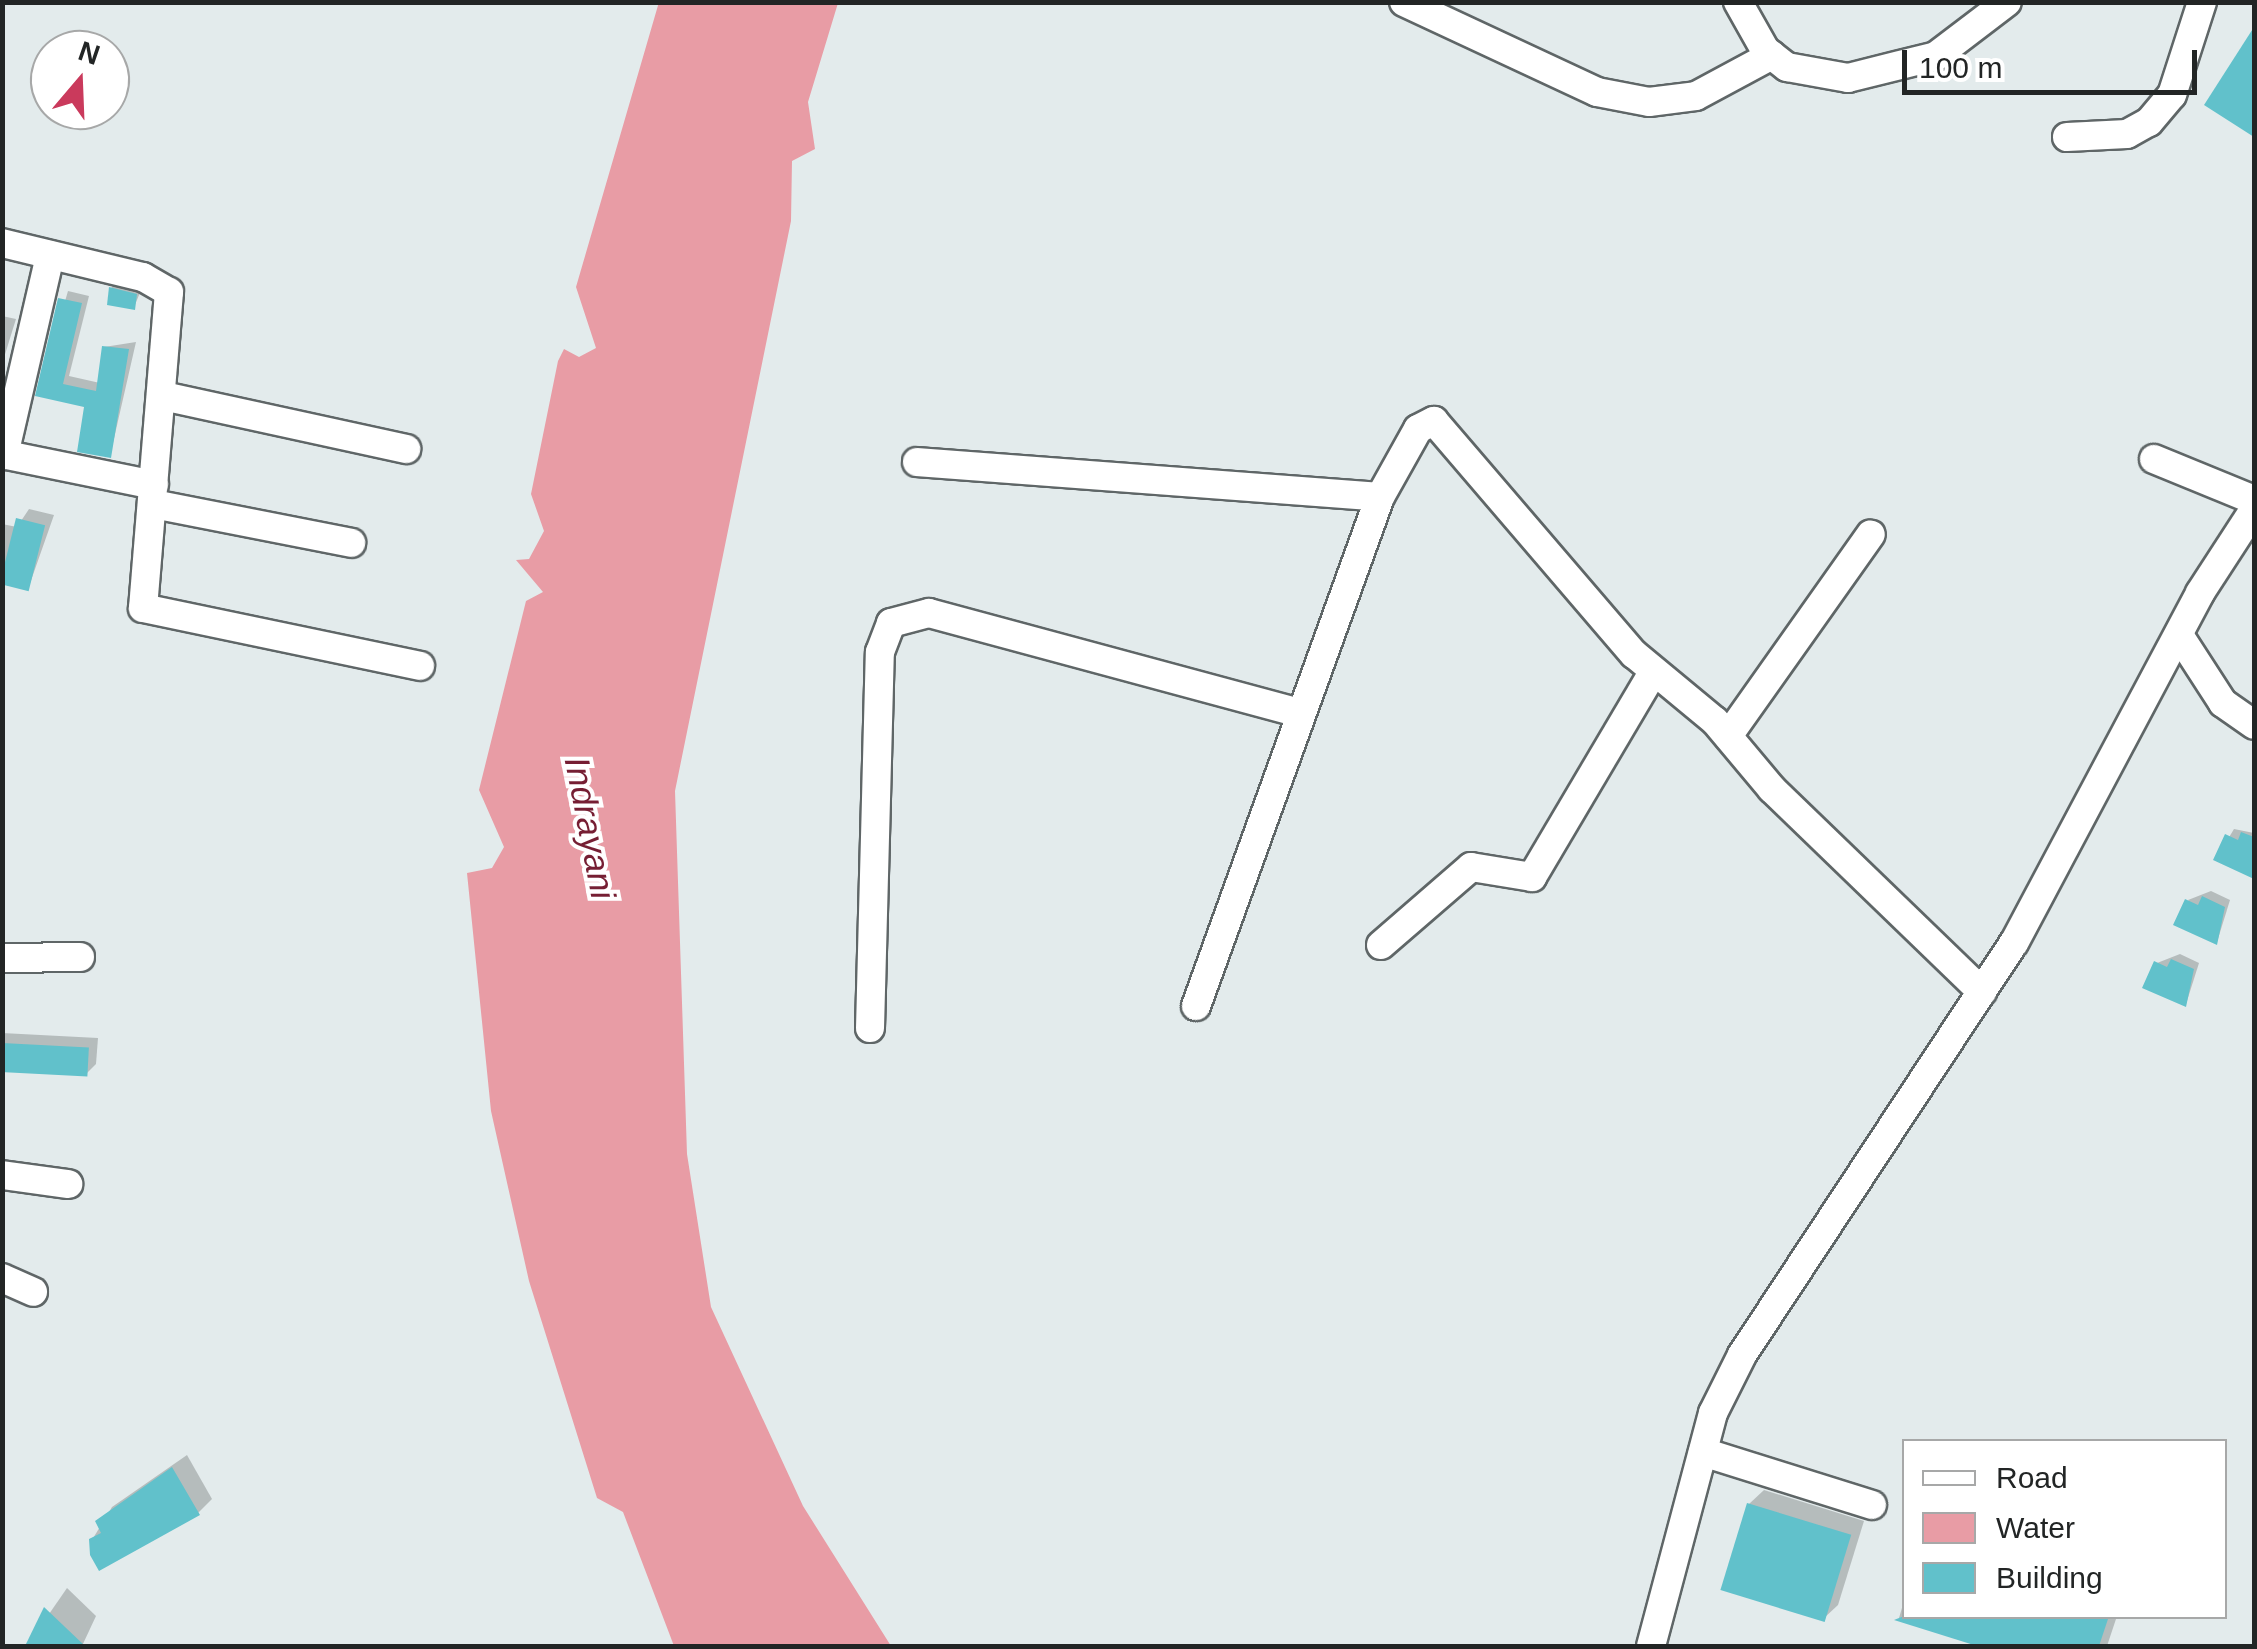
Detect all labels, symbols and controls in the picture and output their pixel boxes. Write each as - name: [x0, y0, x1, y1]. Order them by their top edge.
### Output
- north arrow: [30, 30, 130, 130]
- scale bar: [1907, 30, 2202, 92]
- text: N: [75, 35, 104, 71]
- text: 100 m: [1919, 51, 2002, 84]
- water label: Indrayani: [556, 753, 624, 903]
- legend: [1902, 1439, 2227, 1619]
- text: Road: [1996, 1461, 2068, 1494]
- text: Water: [1996, 1511, 2075, 1544]
- text: Building: [1996, 1561, 2103, 1594]

